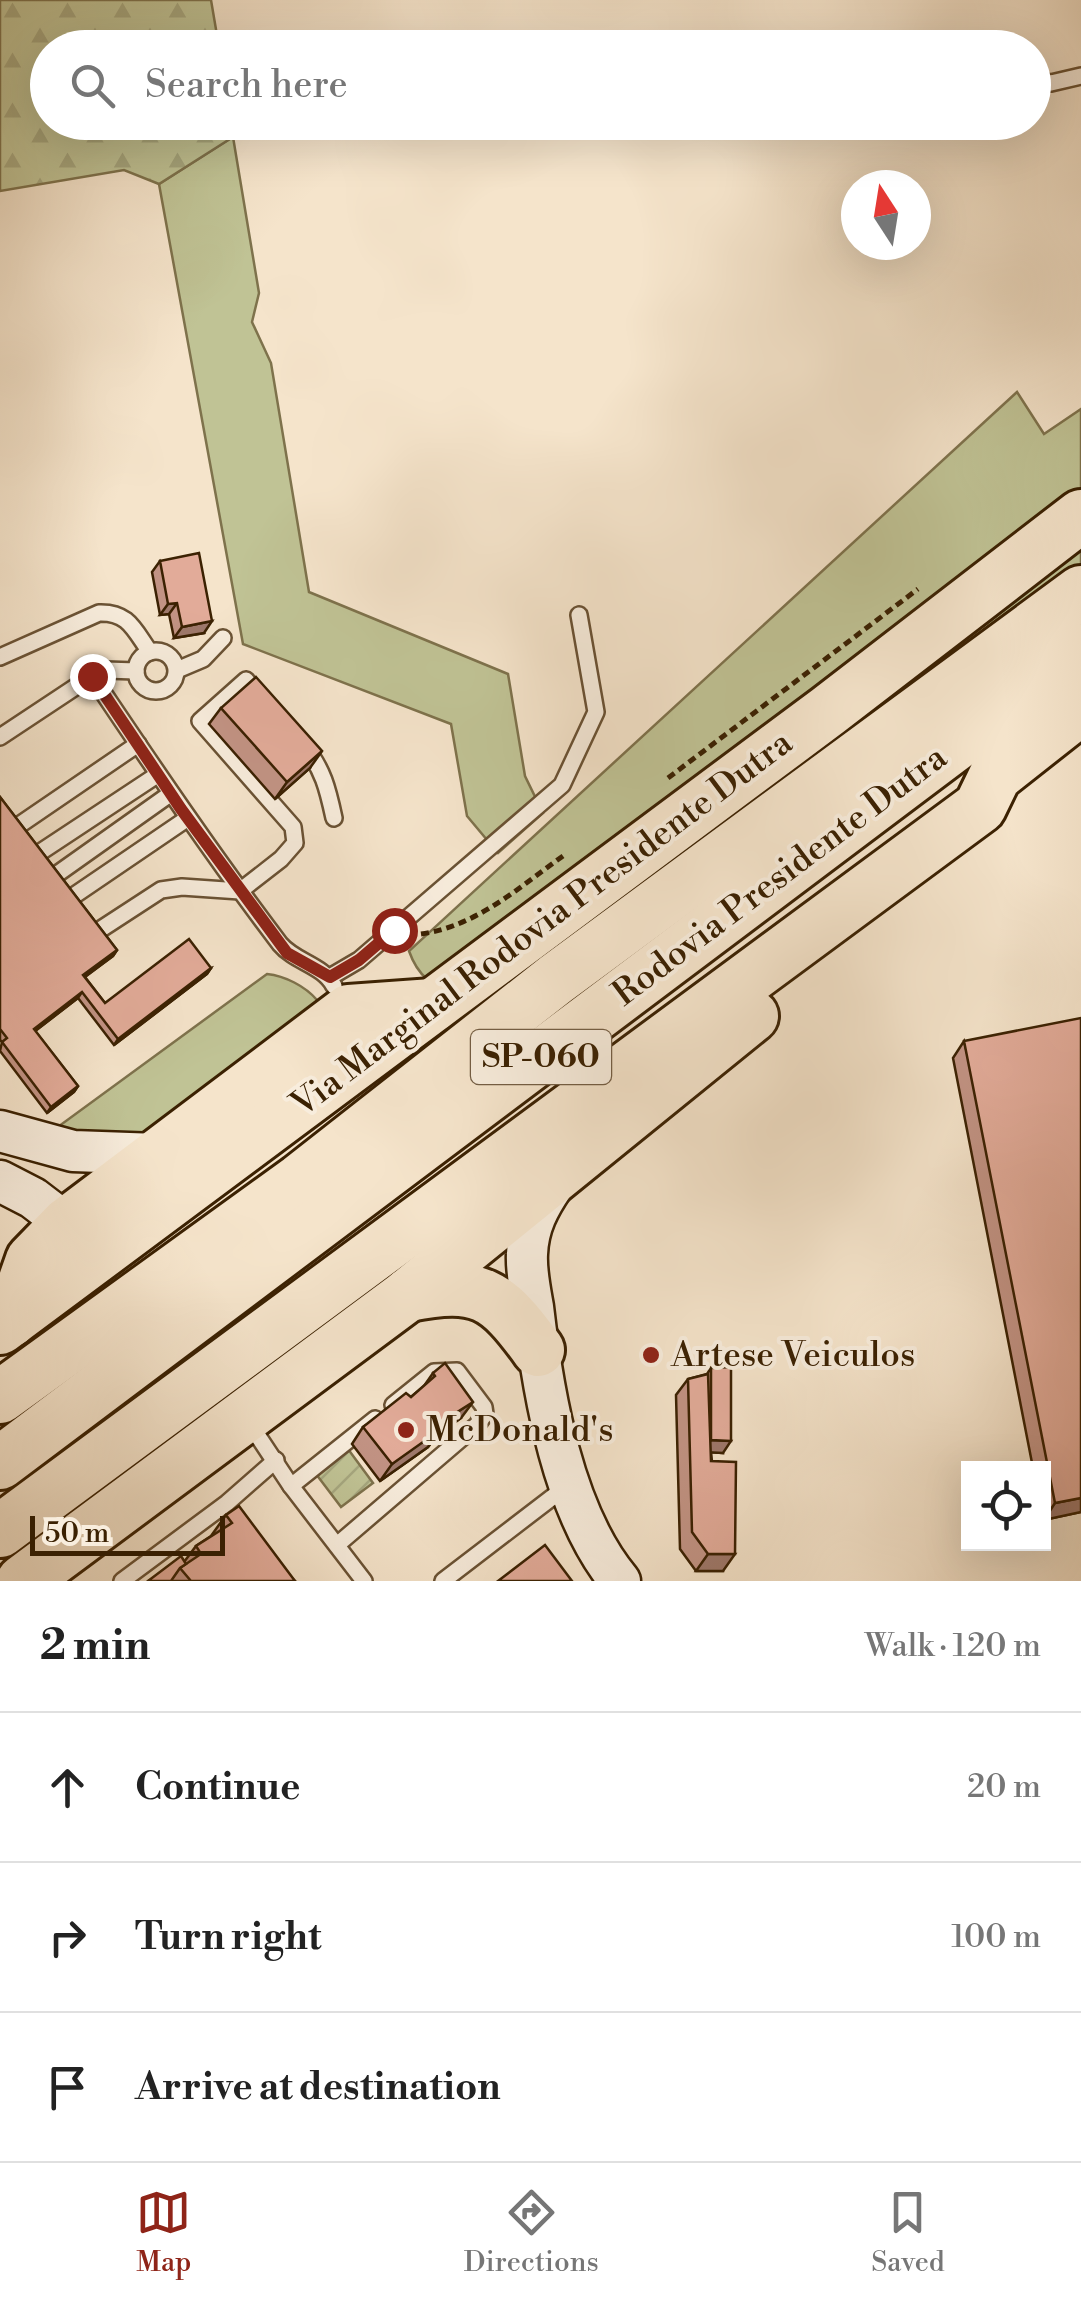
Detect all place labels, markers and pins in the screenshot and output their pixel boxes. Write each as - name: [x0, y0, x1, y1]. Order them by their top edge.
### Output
- place label: Artese Veiculos: [670, 1334, 915, 1377]
- marker: Artese Veiculos: [640, 1344, 662, 1366]
- place label: McDonald's: [426, 1409, 613, 1452]
- marker: McDonald's: [395, 1419, 417, 1441]

